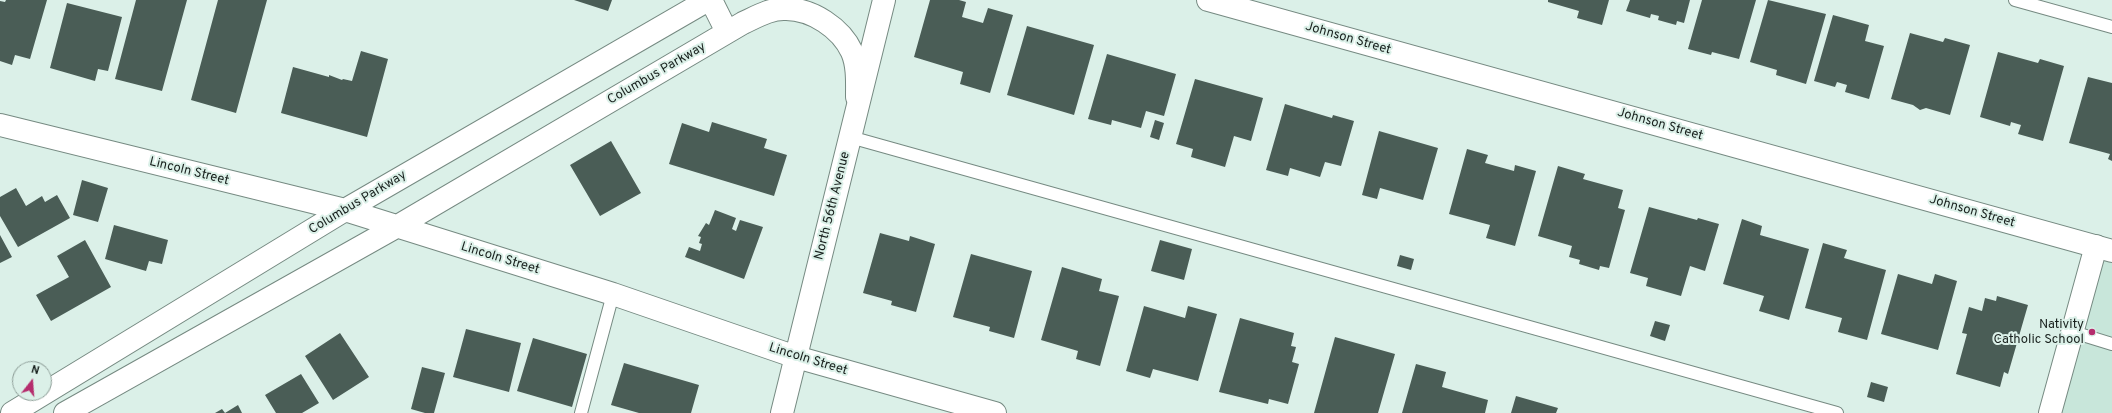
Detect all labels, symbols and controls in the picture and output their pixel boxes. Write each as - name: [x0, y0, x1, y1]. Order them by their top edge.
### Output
- street label: Johnson Street: [1303, 19, 1393, 59]
- street label: Columbus Parkway: [605, 40, 709, 108]
- street label: Johnson Street: [1615, 105, 1705, 145]
- street label: North 56th Avenue: [812, 150, 854, 262]
- street label: Lincoln Street: [148, 155, 230, 189]
- street label: Columbus Parkway: [306, 168, 410, 238]
- street label: Johnson Street: [1927, 192, 2017, 232]
- street label: Lincoln Street: [459, 240, 541, 278]
- place label: Nativity Catholic School: [1994, 317, 2084, 348]
- marker: Nativity Catholic School: [2087, 327, 2097, 337]
- street label: Lincoln Street: [767, 341, 849, 379]
- north arrow: [12, 361, 52, 401]
- text: N: [29, 363, 41, 378]

